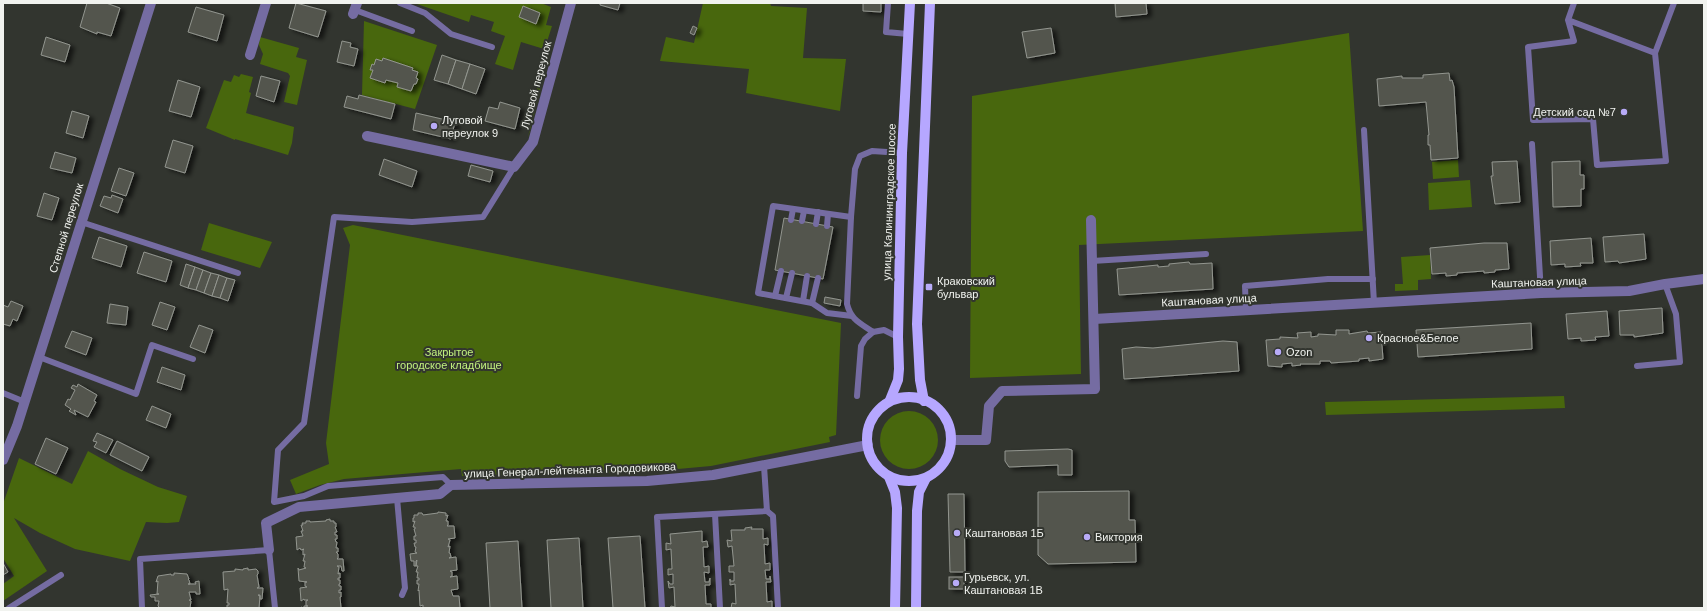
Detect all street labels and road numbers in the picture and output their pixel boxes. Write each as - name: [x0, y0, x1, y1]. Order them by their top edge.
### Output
- street label: Луговой переулок: [518, 39, 554, 130]
- street label: улица Калининградское шоссе: [880, 123, 898, 281]
- street label: Степной переулок: [47, 181, 85, 274]
- street label: Каштановая улица: [1491, 274, 1588, 290]
- street label: Каштановая улица: [1161, 291, 1258, 308]
- street label: улица Генерал-лейтенанта Городовикова: [464, 460, 677, 480]

